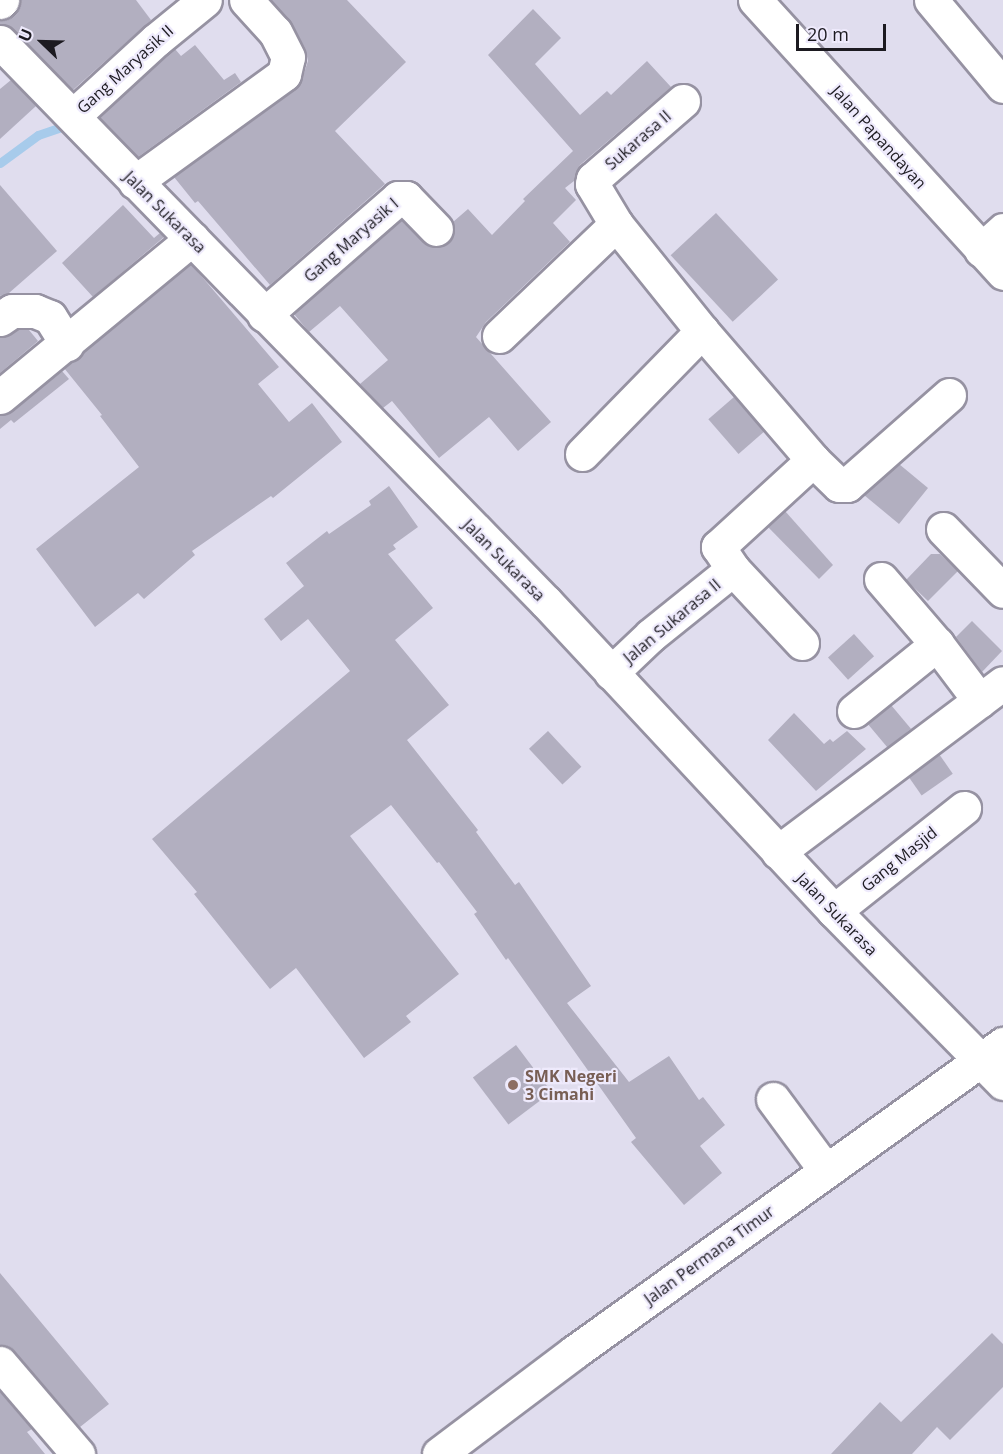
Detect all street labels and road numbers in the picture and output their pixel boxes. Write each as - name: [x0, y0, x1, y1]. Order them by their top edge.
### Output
- street label: Gang Maryasik II: [73, 21, 177, 117]
- street label: Jalan Papandayan: [828, 81, 930, 193]
- street label: Sukarasa II: [601, 106, 675, 174]
- street label: Jalan Sukarasa: [120, 167, 210, 257]
- street label: Gang Maryasik I: [300, 194, 402, 286]
- street label: Jalan Sukarasa: [459, 515, 549, 605]
- street label: Jalan Sukarasa II: [619, 575, 725, 667]
- street label: Gang Masjid: [857, 823, 941, 895]
- street label: Jalan Sukarasa: [793, 869, 881, 959]
- street label: Jalan Permana Timur: [640, 1201, 778, 1309]

